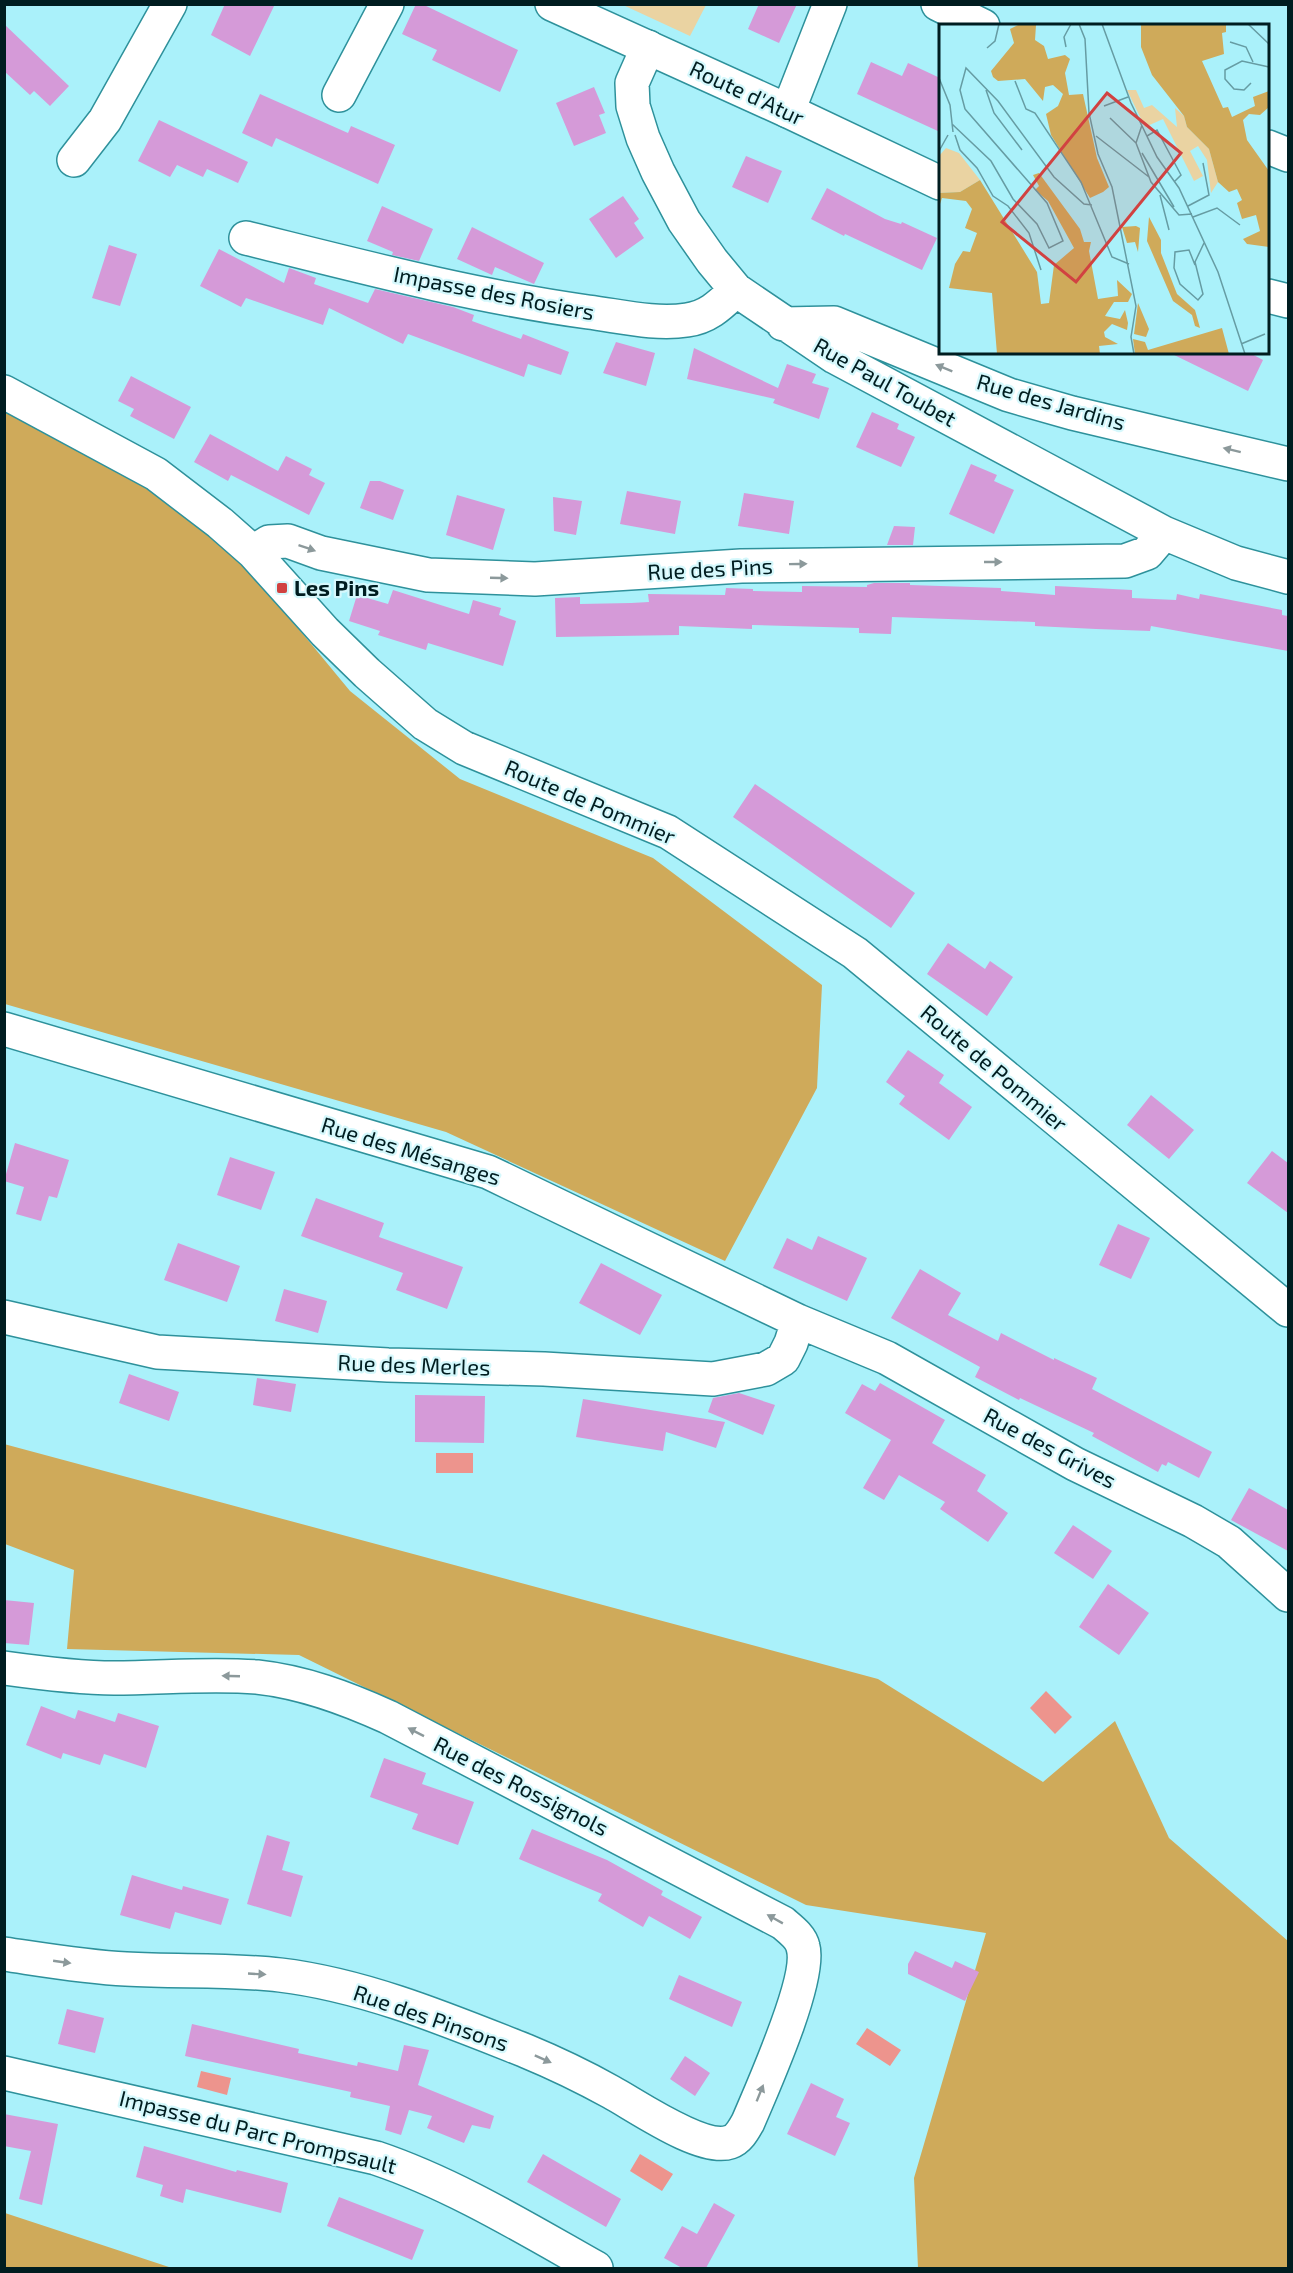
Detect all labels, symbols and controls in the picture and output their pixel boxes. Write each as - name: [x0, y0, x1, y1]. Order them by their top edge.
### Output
- inset map: [939, 24, 1269, 354]
- street label: Route d'Atur: [686, 54, 809, 130]
- street label: Impasse des Rosiers: [392, 260, 597, 324]
- street label: Rue Paul Toubet: [810, 331, 961, 431]
- one-way arrow: [934, 363, 952, 373]
- street label: Rue des Jardins: [974, 367, 1128, 435]
- one-way arrow: [1222, 445, 1241, 455]
- one-way arrow: [298, 543, 316, 553]
- street label: Rue des Pins: [646, 552, 773, 584]
- one-way arrow: [984, 557, 1003, 567]
- one-way arrow: [789, 560, 808, 569]
- one-way arrow: [489, 573, 508, 583]
- place label: Les Pins: [294, 574, 379, 600]
- marker: Les Pins: [275, 581, 289, 595]
- street label: Route de Pommier: [501, 753, 680, 849]
- street label: Route de Pommier: [916, 998, 1073, 1136]
- street label: Rue des Mésanges: [319, 1110, 504, 1190]
- street label: Rue des Merles: [337, 1348, 491, 1380]
- street label: Rue des Grives: [980, 1401, 1121, 1493]
- one-way arrow: [222, 1672, 241, 1681]
- one-way arrow: [407, 1727, 424, 1737]
- street label: Rue des Rossignols: [430, 1730, 613, 1840]
- one-way arrow: [767, 1914, 784, 1924]
- one-way arrow: [53, 1957, 72, 1967]
- one-way arrow: [247, 1969, 266, 1978]
- street label: Rue des Pinsons: [350, 1978, 512, 2056]
- one-way arrow: [534, 2054, 552, 2064]
- street label: Impasse du Parc Prompsault: [117, 2084, 400, 2178]
- one-way arrow: [755, 2084, 765, 2102]

